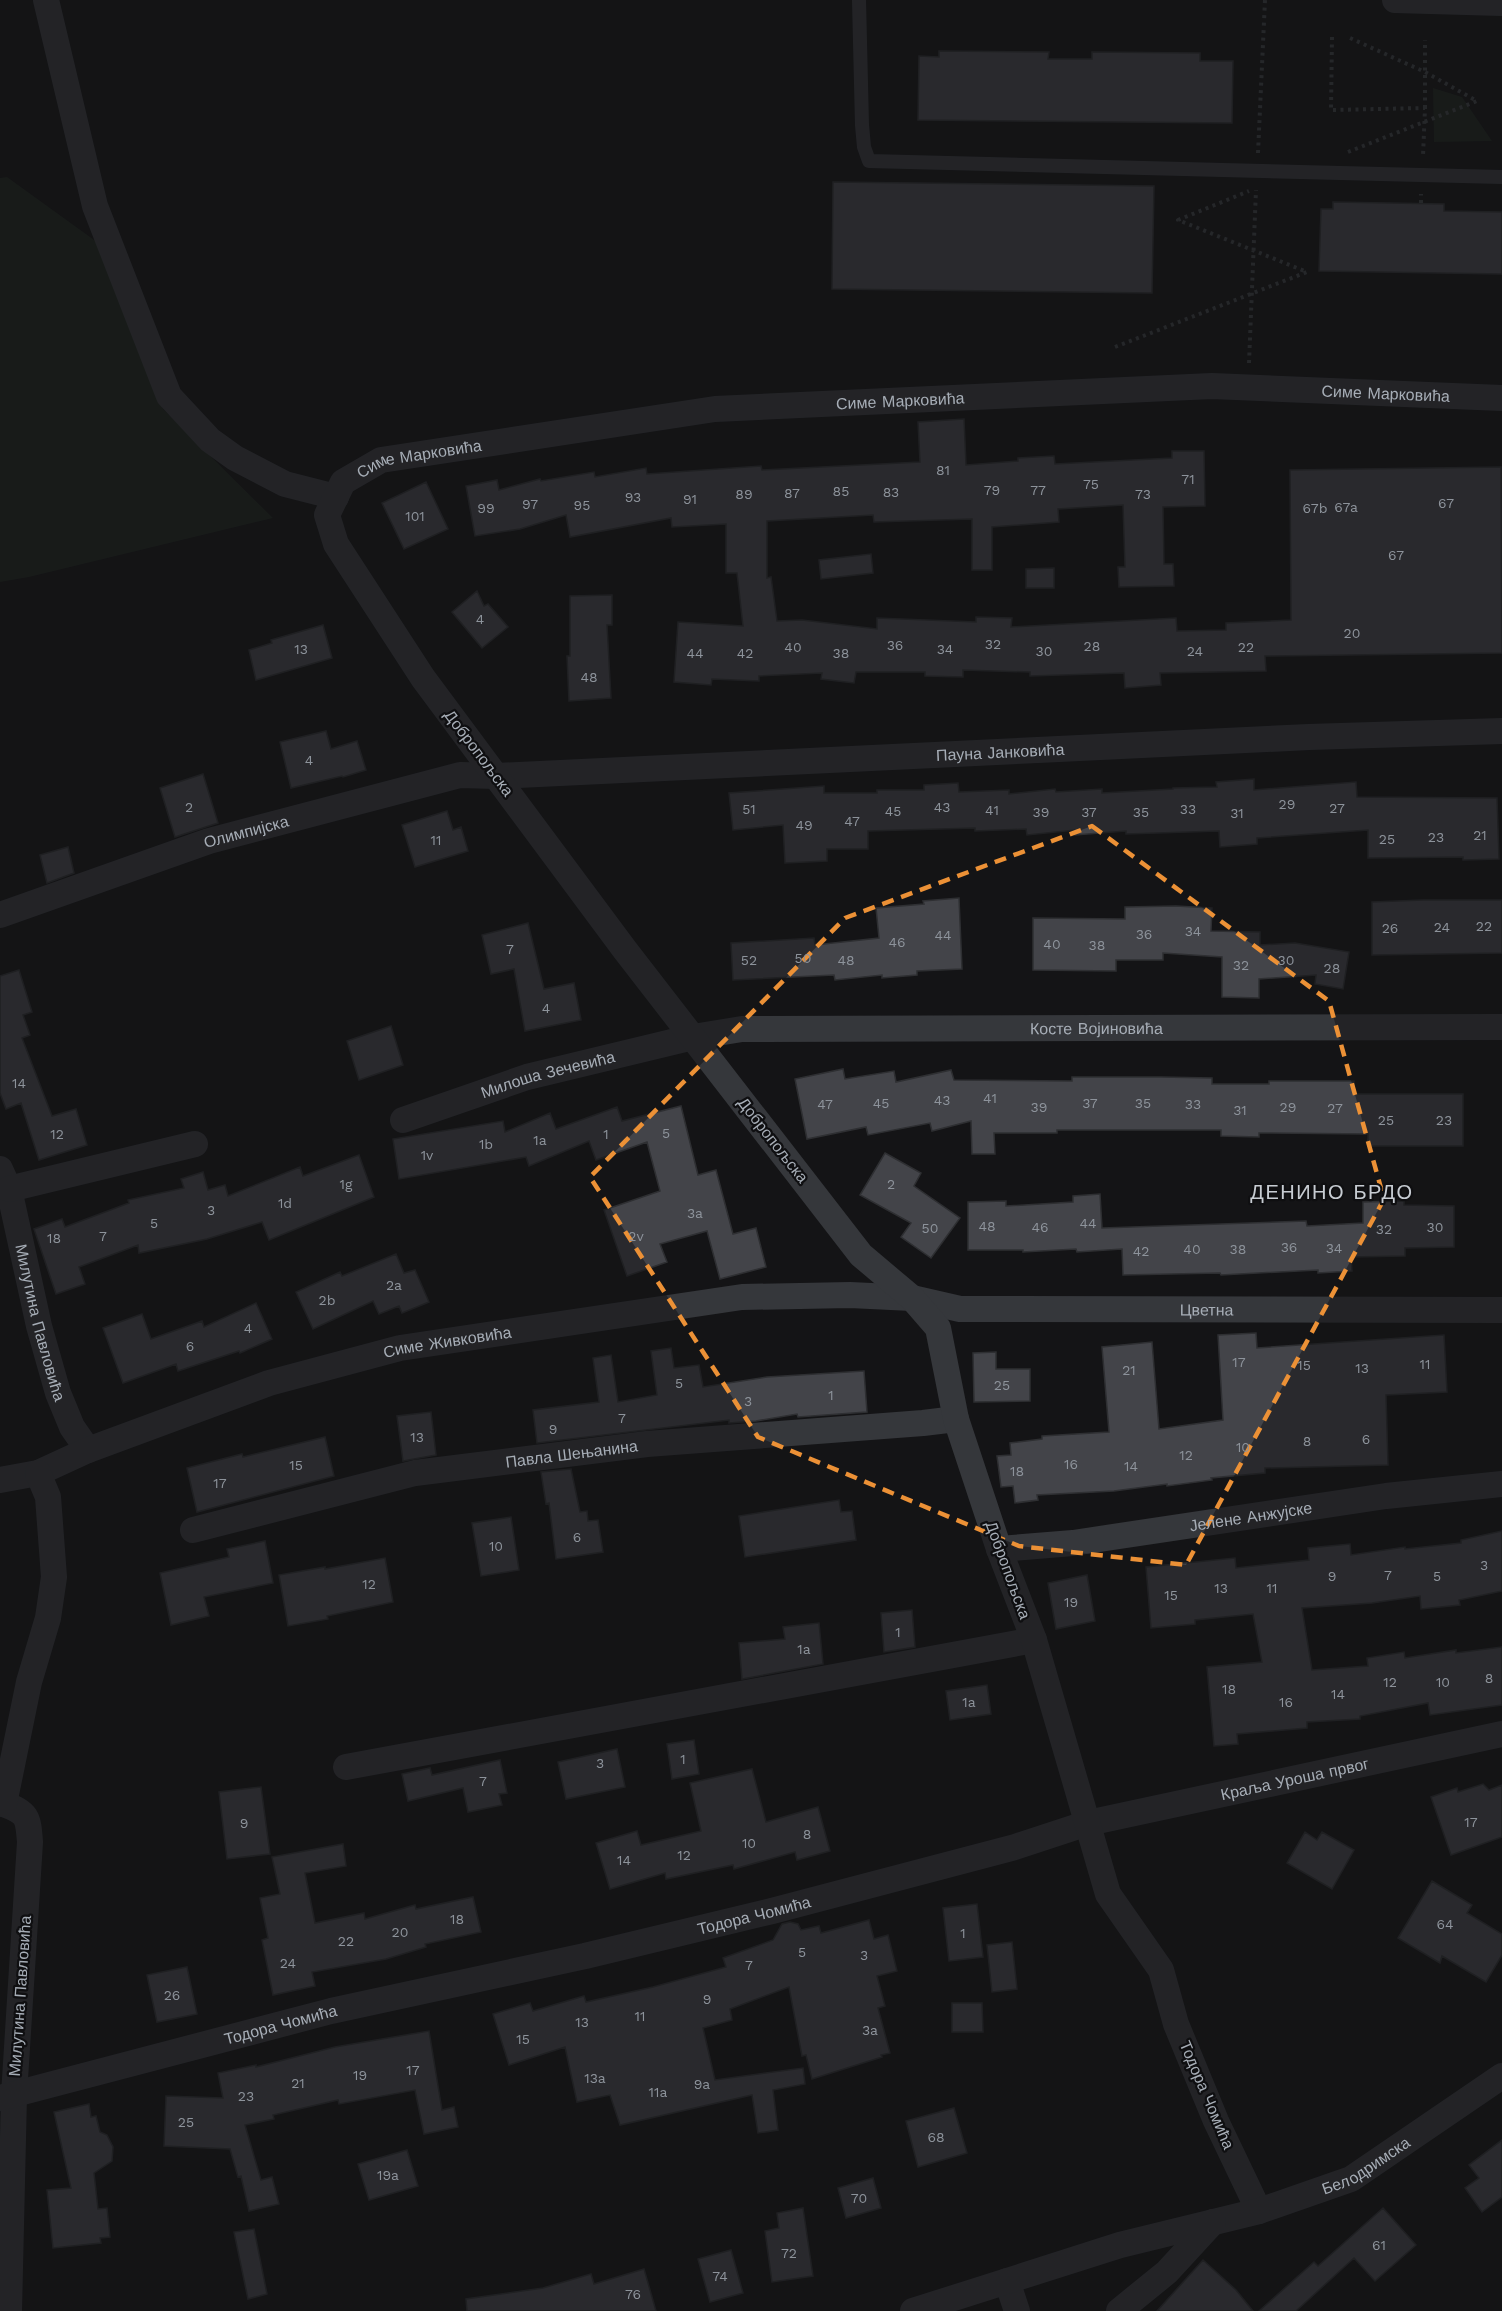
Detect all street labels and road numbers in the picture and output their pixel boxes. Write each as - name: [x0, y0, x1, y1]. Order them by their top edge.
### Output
- street label: Симе Марковића: [1321, 381, 1450, 405]
- street label: Симе Марковића: [836, 388, 965, 413]
- street label: Симе Марковића: [353, 435, 483, 482]
- street label: Добропољска: [440, 706, 518, 800]
- street label: Пауна Јанковића: [936, 739, 1065, 764]
- street label: Олимпијска: [202, 811, 291, 852]
- street label: Косте Војиновића: [1030, 1018, 1163, 1038]
- street label: Милоша Зечевића: [478, 1047, 617, 1102]
- street label: Добропољска: [734, 1093, 812, 1187]
- street label: Милутина Павловића: [12, 1242, 70, 1404]
- street label: Цветна: [1180, 1300, 1234, 1319]
- street label: Симе Живковића: [381, 1322, 513, 1362]
- street label: Павла Шењанина: [504, 1436, 639, 1471]
- street label: Јелене Анжујске: [1188, 1498, 1314, 1535]
- street label: Добропољска: [981, 1518, 1035, 1622]
- street label: Краља Уроша првог: [1219, 1753, 1371, 1804]
- street label: Тодора Чомића: [695, 1892, 813, 1938]
- street label: Милутина Павловића: [5, 1915, 35, 2077]
- street label: Тодора Чомића: [222, 2000, 339, 2048]
- street label: Тодора Чомића: [1176, 2038, 1238, 2152]
- street label: Белодримска: [1319, 2132, 1413, 2198]

